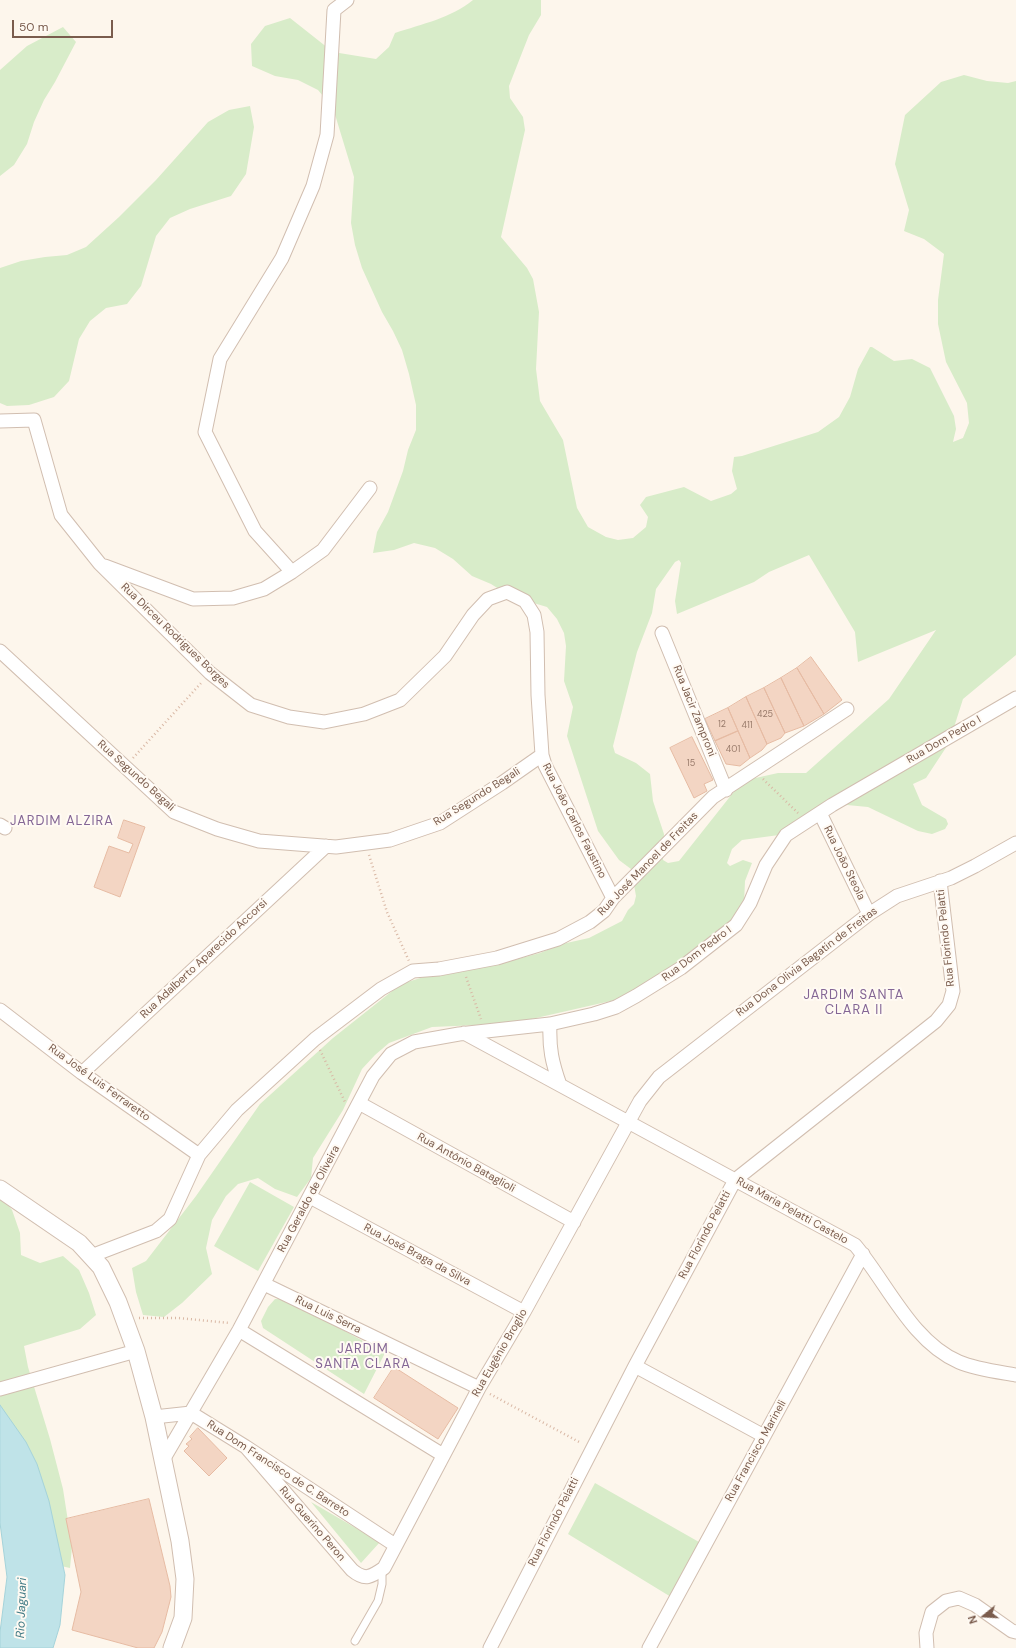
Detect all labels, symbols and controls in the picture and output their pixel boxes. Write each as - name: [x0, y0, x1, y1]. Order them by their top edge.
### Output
- scale bar: [14, 12, 115, 38]
- text: 50 m: [19, 19, 48, 35]
- street label: Rua Dirceu Rodrigues Borges: [118, 581, 232, 691]
- street label: Rua Jacir Zamproni: [670, 663, 718, 759]
- house number: 425: [757, 710, 773, 720]
- street label: Rua Dom Pedro I: [904, 713, 984, 767]
- house number: 12: [718, 720, 726, 730]
- house number: 411: [741, 721, 753, 731]
- street label: Rua Segundo Begali: [95, 738, 177, 814]
- house number: 401: [726, 745, 740, 755]
- house number: 15: [687, 759, 695, 769]
- street label: Rua João Carlos Faustino: [539, 761, 609, 881]
- street label: Rua Segundo Begali: [431, 765, 523, 829]
- street label: Rua José Manoel de Freitas: [595, 810, 701, 918]
- district label: JARDIM ALZIRA: [10, 814, 114, 830]
- street label: Rua João Steola: [820, 824, 868, 902]
- street label: Rua Florindo Pelatti: [934, 889, 958, 987]
- street label: Rua Adalberto Aparecido Accorsi: [138, 897, 270, 1021]
- street label: Rua Dona Olivia Bagatin de Freitas: [734, 905, 880, 1019]
- street label: Rua Dom Pedro I: [660, 924, 734, 984]
- district label: JARDIM SANTA CLARA II: [804, 988, 904, 1019]
- street label: Rua José Luis Ferraretto: [46, 1042, 152, 1124]
- street label: Rua Antônio Bataglioli: [415, 1131, 517, 1195]
- street label: Rua Geraldo de Oliveira: [275, 1143, 343, 1255]
- street label: Rua Maria Pelatti Castelo: [734, 1175, 850, 1247]
- street label: Rua Florindo Pelatti: [676, 1189, 734, 1281]
- street label: Rua José Braga da Silva: [361, 1221, 473, 1289]
- street label: Rua Luis Serra: [293, 1293, 363, 1337]
- street label: Rua Eugênio Broglio: [469, 1307, 531, 1399]
- district label: JARDIM SANTA CLARA: [315, 1342, 411, 1373]
- street label: Rua Francisco Marineli: [723, 1398, 789, 1504]
- street label: Rua Dom Francisco de C. Barreto: [204, 1418, 352, 1520]
- street label: Rua Florindo Pelatti: [526, 1475, 582, 1569]
- street label: Rua Guerino Peron: [276, 1484, 348, 1564]
- water label: Rio Jaguari: [14, 1577, 30, 1639]
- north arrow: [964, 1596, 1004, 1636]
- text: N: [965, 1614, 980, 1626]

